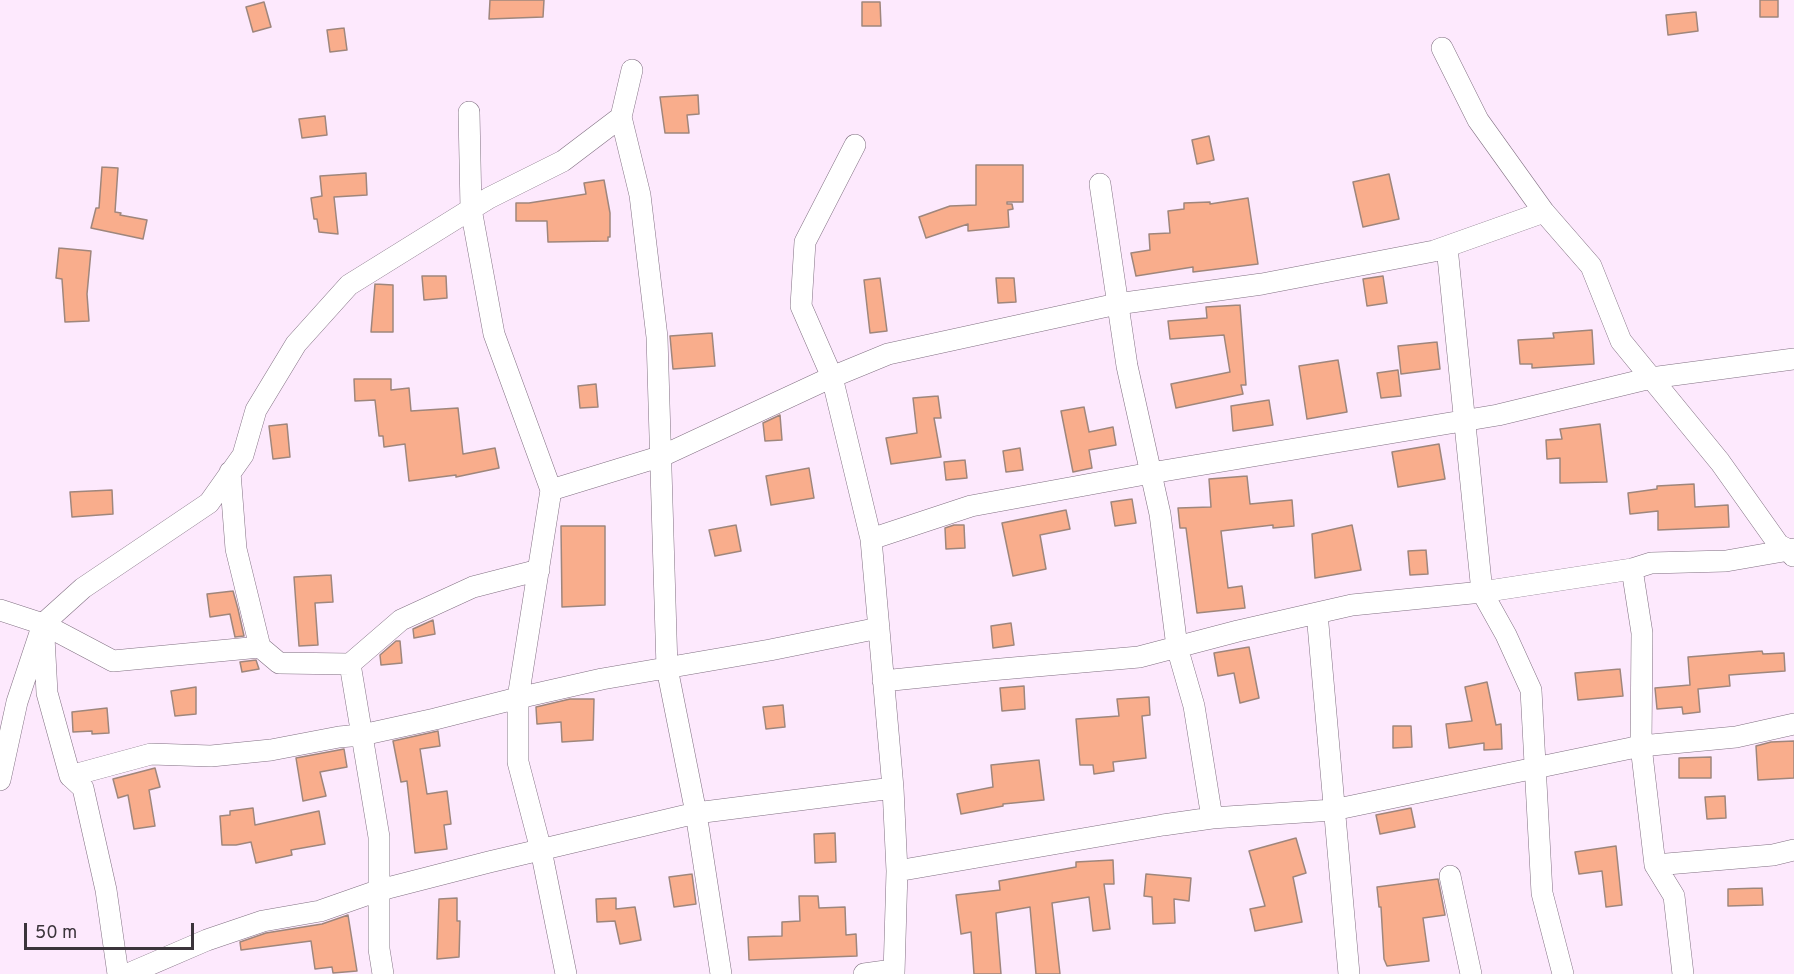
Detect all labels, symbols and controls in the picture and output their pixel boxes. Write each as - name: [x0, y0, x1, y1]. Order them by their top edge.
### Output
- scale bar: [27, 911, 196, 949]
- text: 50 m: [35, 922, 77, 945]

